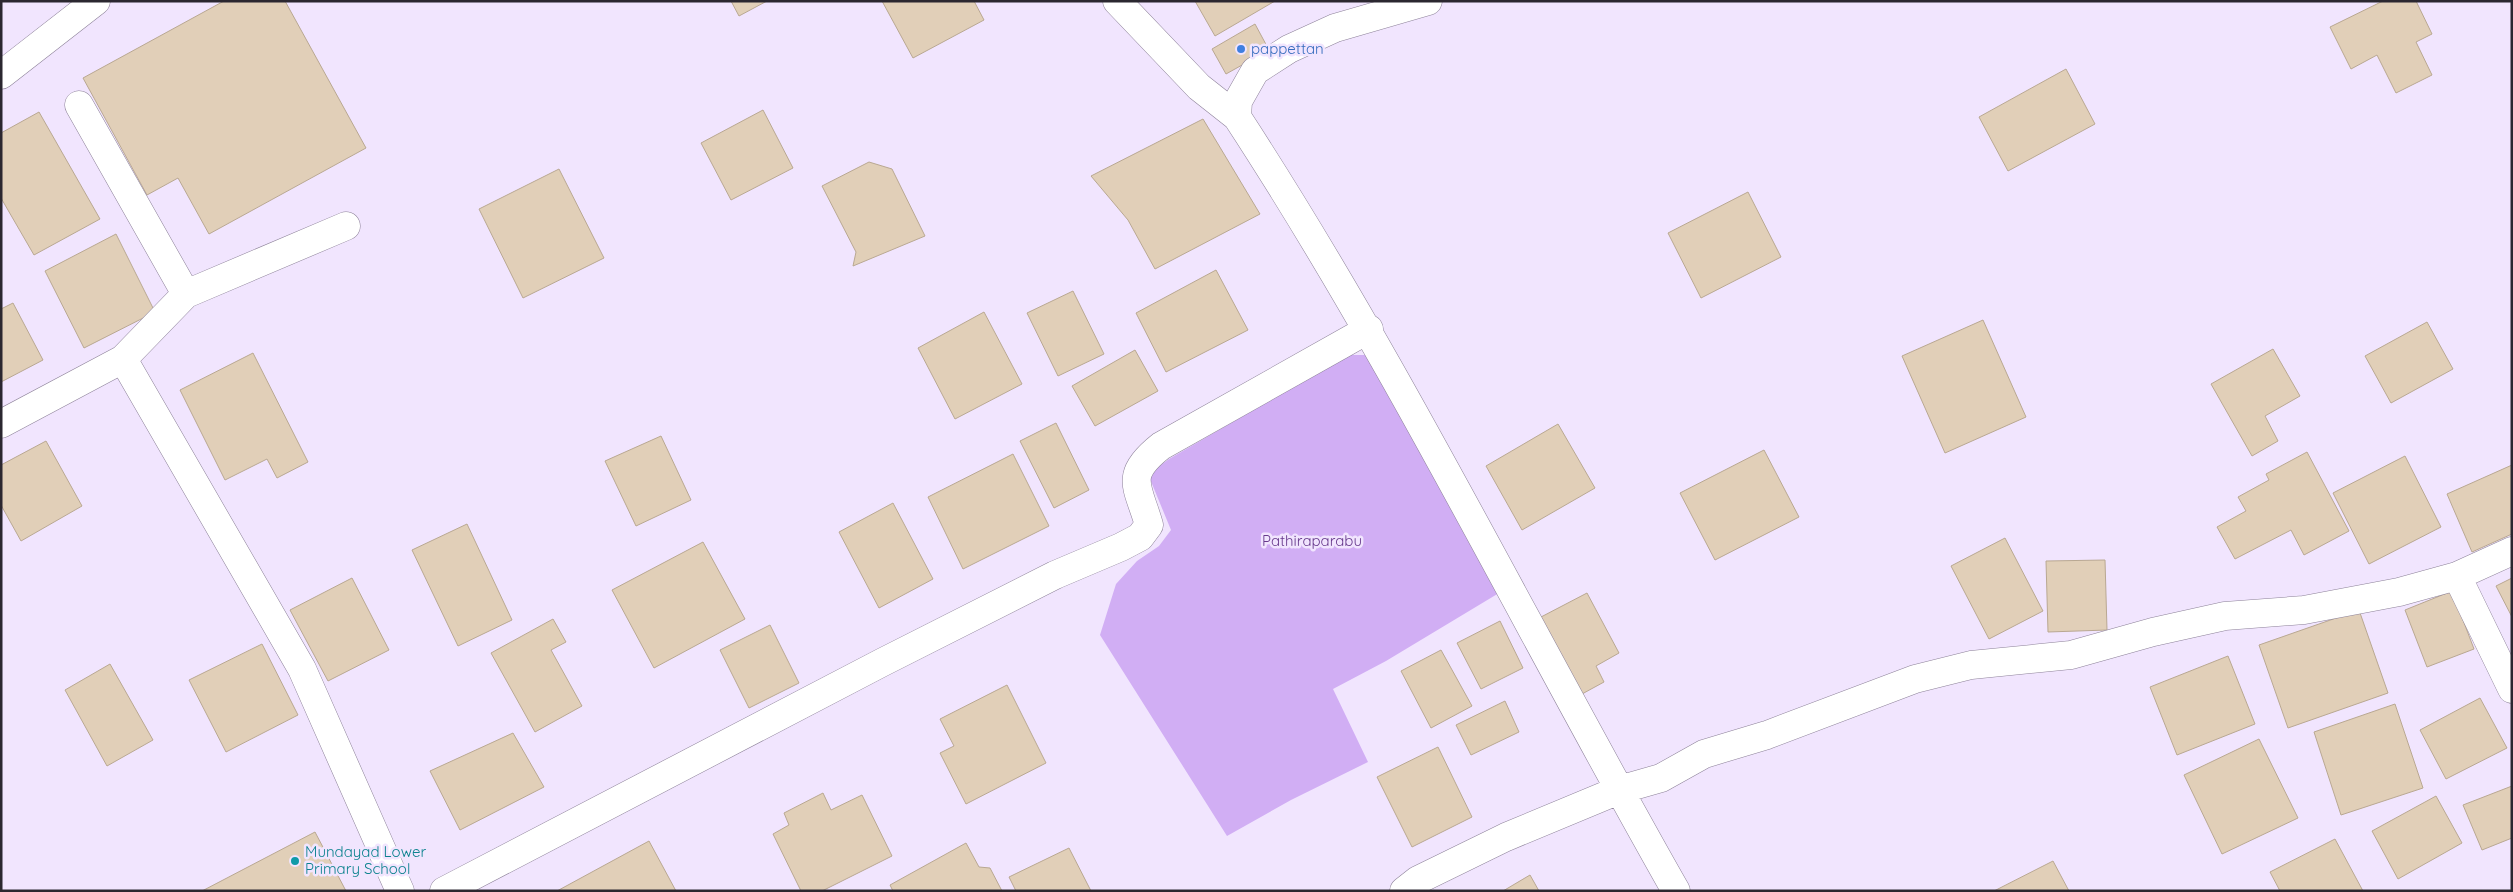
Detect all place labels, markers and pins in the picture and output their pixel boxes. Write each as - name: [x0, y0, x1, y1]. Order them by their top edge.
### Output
- place label: pappettan: [1251, 39, 1324, 58]
- marker: pappettan: [1235, 43, 1247, 55]
- place label: Mundayad Lower Primary School: [305, 842, 426, 878]
- marker: Mundayad Lower Primary School: [289, 855, 301, 867]

